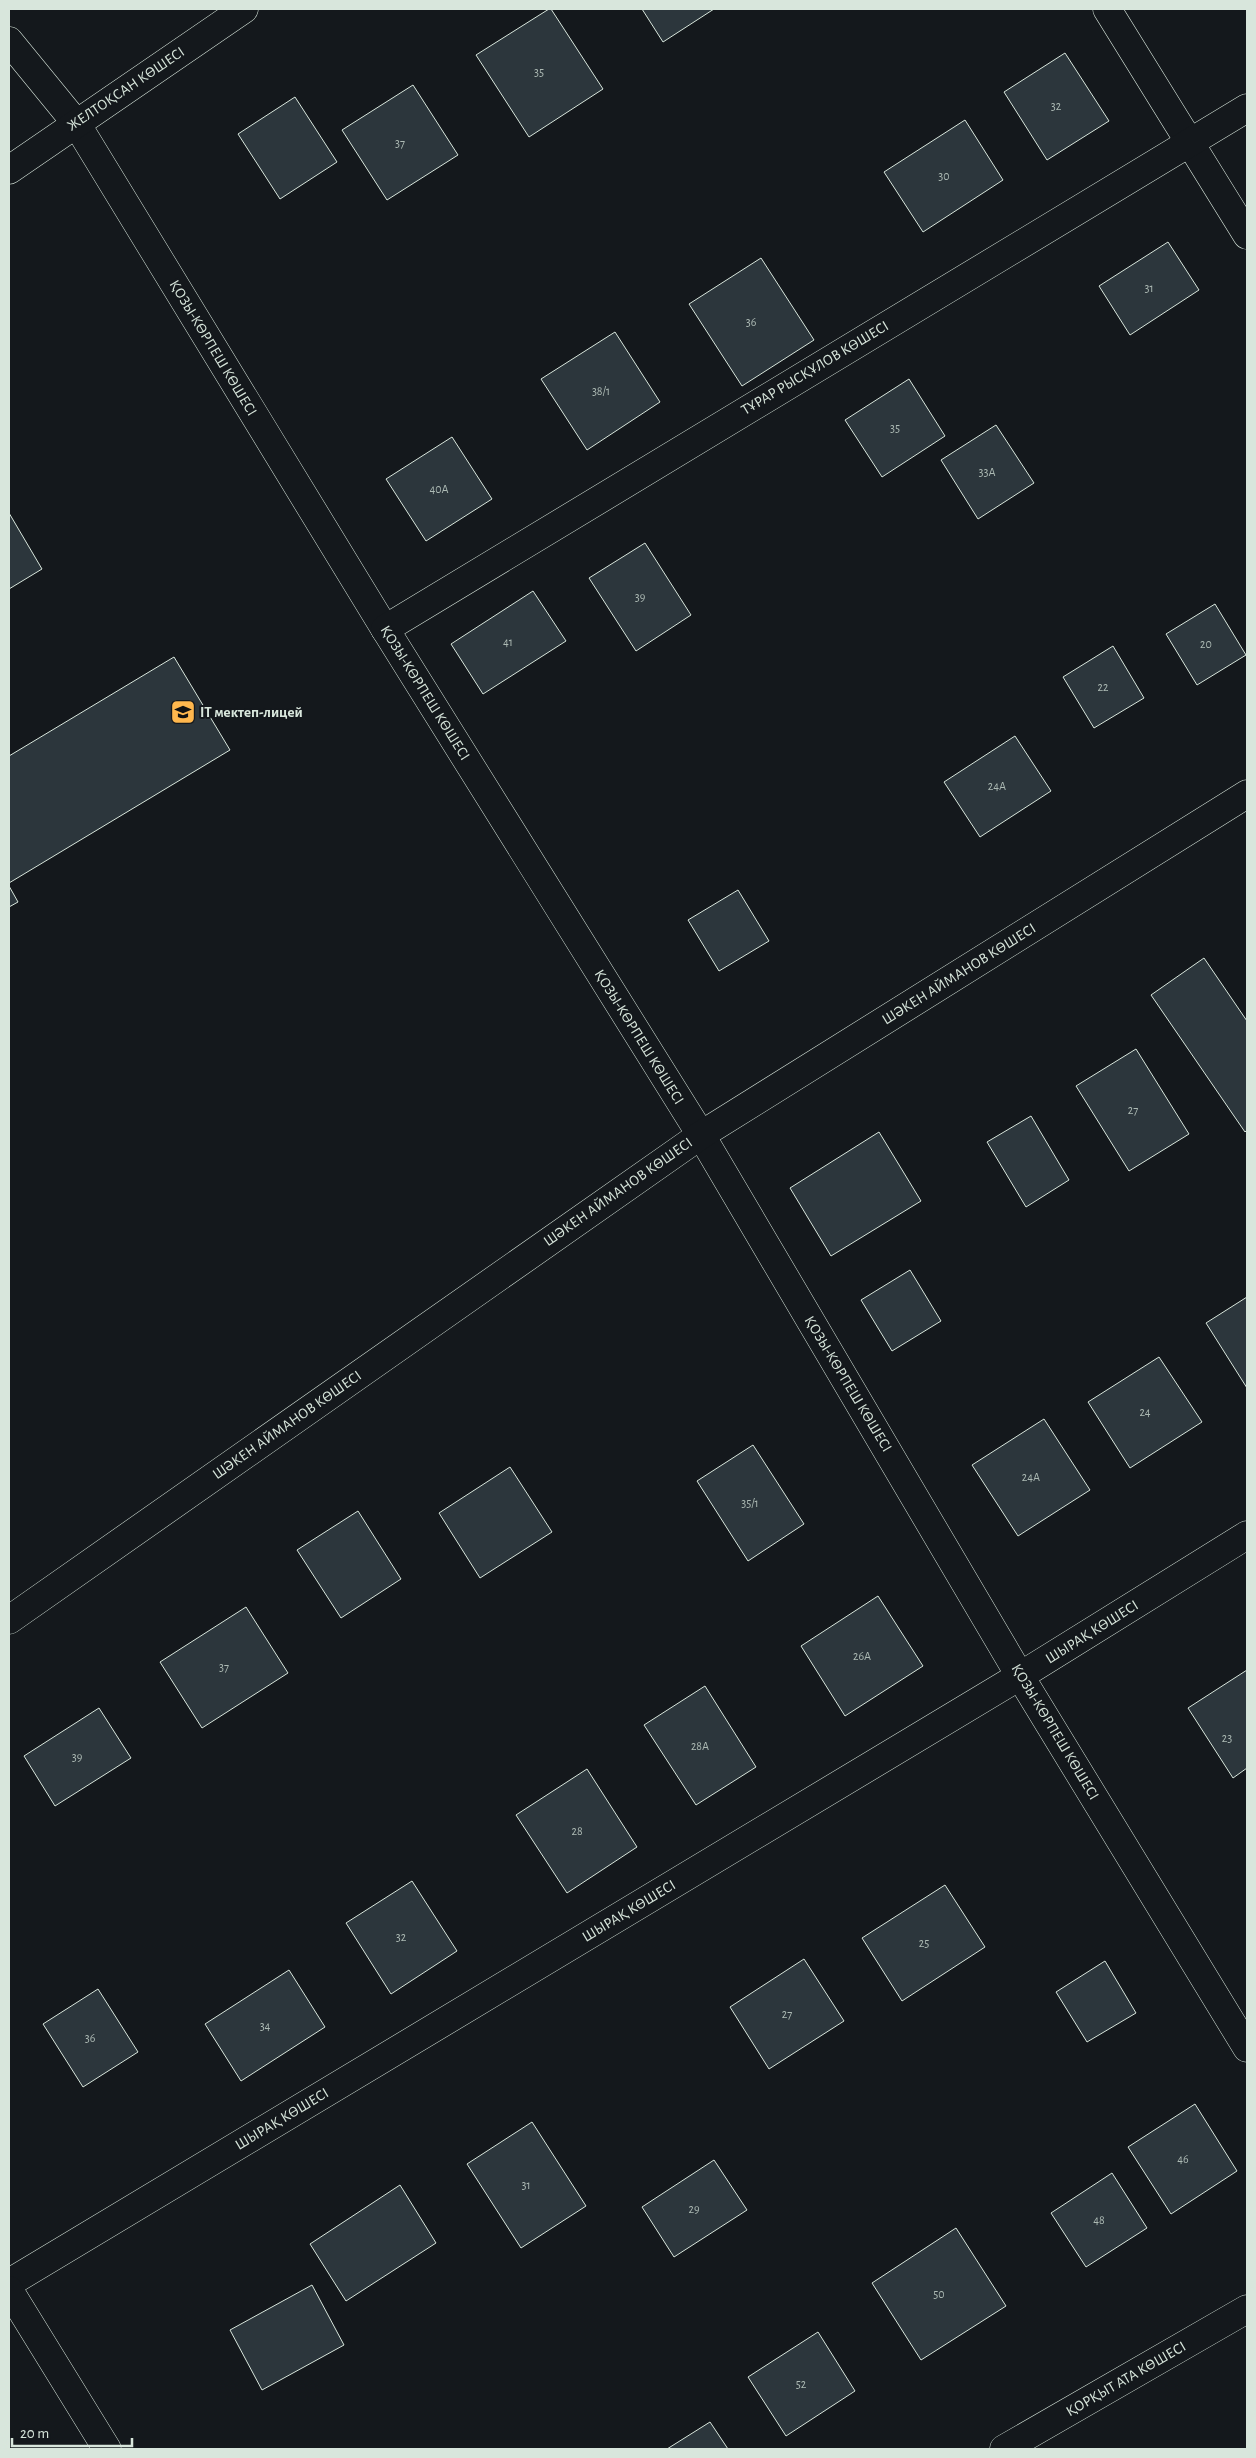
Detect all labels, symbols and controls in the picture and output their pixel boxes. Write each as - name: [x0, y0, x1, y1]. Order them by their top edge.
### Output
- street label: ЖЕЛТОҚСАН КӨШЕСІ: [65, 44, 187, 134]
- house number: 35: [534, 66, 544, 78]
- house number: 32: [1051, 100, 1062, 112]
- house number: 37: [395, 137, 405, 149]
- house number: 30: [938, 170, 950, 182]
- street label: ҚОЗЫ-КӨРПЕШ КӨШЕСІ: [166, 277, 260, 419]
- house number: 31: [1144, 282, 1154, 294]
- house number: 36: [746, 316, 757, 328]
- street label: ТҰРАР РЫСҚҰЛОВ КӨШЕСІ: [739, 318, 891, 418]
- house number: 38/1: [592, 385, 610, 397]
- house number: 35: [890, 422, 900, 434]
- house number: 33А: [979, 466, 995, 478]
- house number: 40А: [429, 483, 449, 495]
- house number: 39: [635, 591, 646, 603]
- street label: ҚОЗЫ-КӨРПЕШ КӨШЕСІ: [377, 623, 473, 763]
- house number: 41: [503, 636, 513, 648]
- house number: 20: [1200, 638, 1212, 650]
- house number: 22: [1098, 681, 1109, 693]
- school or university icon: IT мектеп-лицей: [170, 699, 196, 725]
- place label: IT мектеп-лицей: [200, 705, 303, 720]
- house number: 24А: [988, 780, 1006, 792]
- street label: ШӘКЕН АЙМАНОВ КӨШЕСІ: [879, 920, 1039, 1028]
- street label: ҚОЗЫ-КӨРПЕШ КӨШЕСІ: [591, 967, 687, 1107]
- house number: 27: [1128, 1104, 1138, 1116]
- street label: ШӘКЕН АЙМАНОВ КӨШЕСІ: [541, 1135, 695, 1249]
- street label: ҚОЗЫ-КӨРПЕШ КӨШЕСІ: [801, 1313, 895, 1455]
- street label: ШӘКЕН АЙМАНОВ КӨШЕСІ: [210, 1368, 364, 1482]
- house number: 24: [1139, 1406, 1151, 1418]
- house number: 24А: [1022, 1471, 1040, 1483]
- house number: 35/1: [741, 1497, 759, 1509]
- street label: ШЫРАҚ КӨШЕСІ: [1043, 1597, 1141, 1667]
- house number: 26А: [853, 1650, 871, 1662]
- house number: 37: [219, 1661, 229, 1673]
- street label: ҚОЗЫ-КӨРПЕШ КӨШЕСІ: [1008, 1661, 1102, 1803]
- house number: 23: [1222, 1732, 1232, 1744]
- house number: 28А: [691, 1740, 709, 1752]
- house number: 39: [72, 1751, 83, 1763]
- house number: 28: [571, 1825, 583, 1837]
- street label: ШЫРАҚ КӨШЕСІ: [580, 1877, 678, 1945]
- house number: 32: [396, 1931, 407, 1943]
- house number: 25: [919, 1937, 929, 1949]
- house number: 27: [782, 2008, 792, 2020]
- house number: 34: [260, 2020, 271, 2032]
- house number: 36: [85, 2032, 96, 2044]
- street label: ШЫРАҚ КӨШЕСІ: [233, 2085, 331, 2153]
- house number: 46: [1177, 2153, 1189, 2165]
- house number: 31: [521, 2179, 531, 2191]
- house number: 29: [688, 2203, 700, 2215]
- house number: 48: [1093, 2214, 1105, 2226]
- house number: 50: [933, 2288, 945, 2300]
- street label: ҚОРҚЫТ АТА КӨШЕСІ: [1063, 2339, 1189, 2419]
- house number: 52: [796, 2378, 807, 2390]
- scale bar: [12, 2416, 132, 2448]
- text: 20 m: [20, 2426, 49, 2441]

